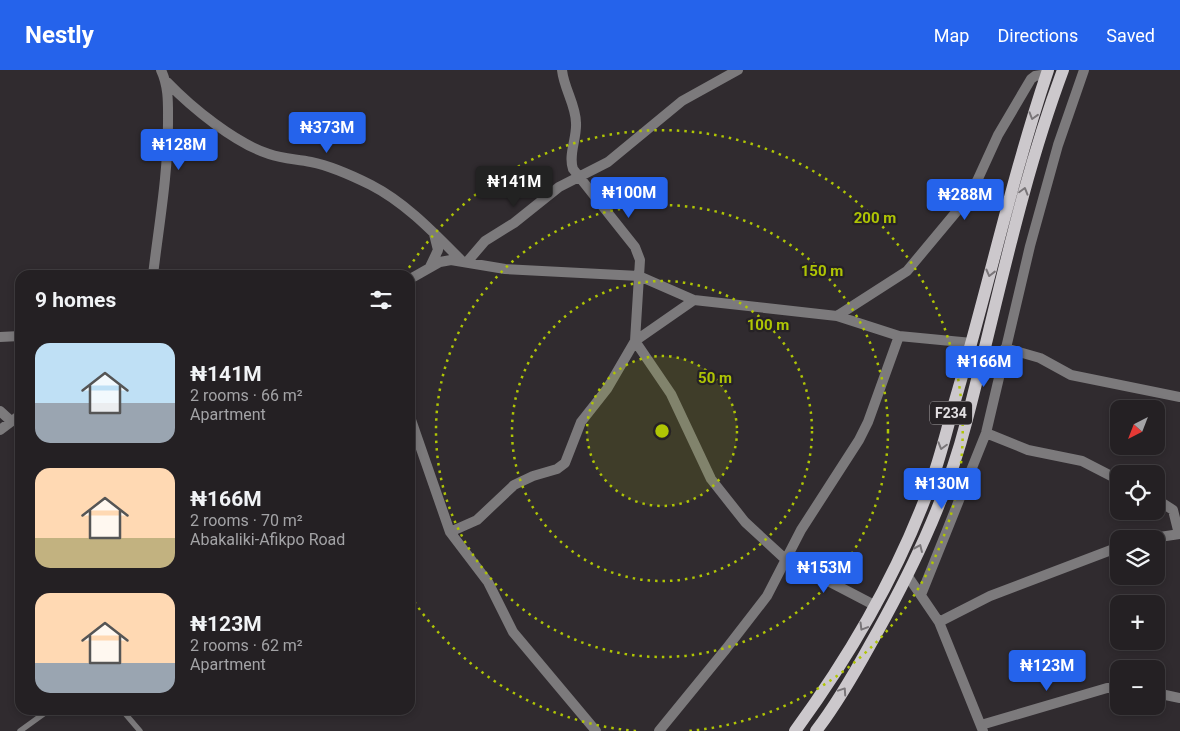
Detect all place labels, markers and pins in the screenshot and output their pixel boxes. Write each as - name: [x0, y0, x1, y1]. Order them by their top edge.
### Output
- pin: ₦373M: [292, 112, 362, 154]
- pin: ₦128M: [144, 128, 214, 171]
- pin: ₦141M: [479, 166, 549, 208]
- pin: ₦100M: [594, 176, 664, 219]
- pin: ₦288M: [930, 178, 1000, 221]
- pin: ₦166M: [949, 346, 1019, 388]
- centre of rings: [653, 422, 671, 440]
- pin: ₦130M: [907, 468, 977, 510]
- pin: ₦153M: [789, 552, 859, 594]
- pin: ₦123M: [1012, 650, 1082, 692]

